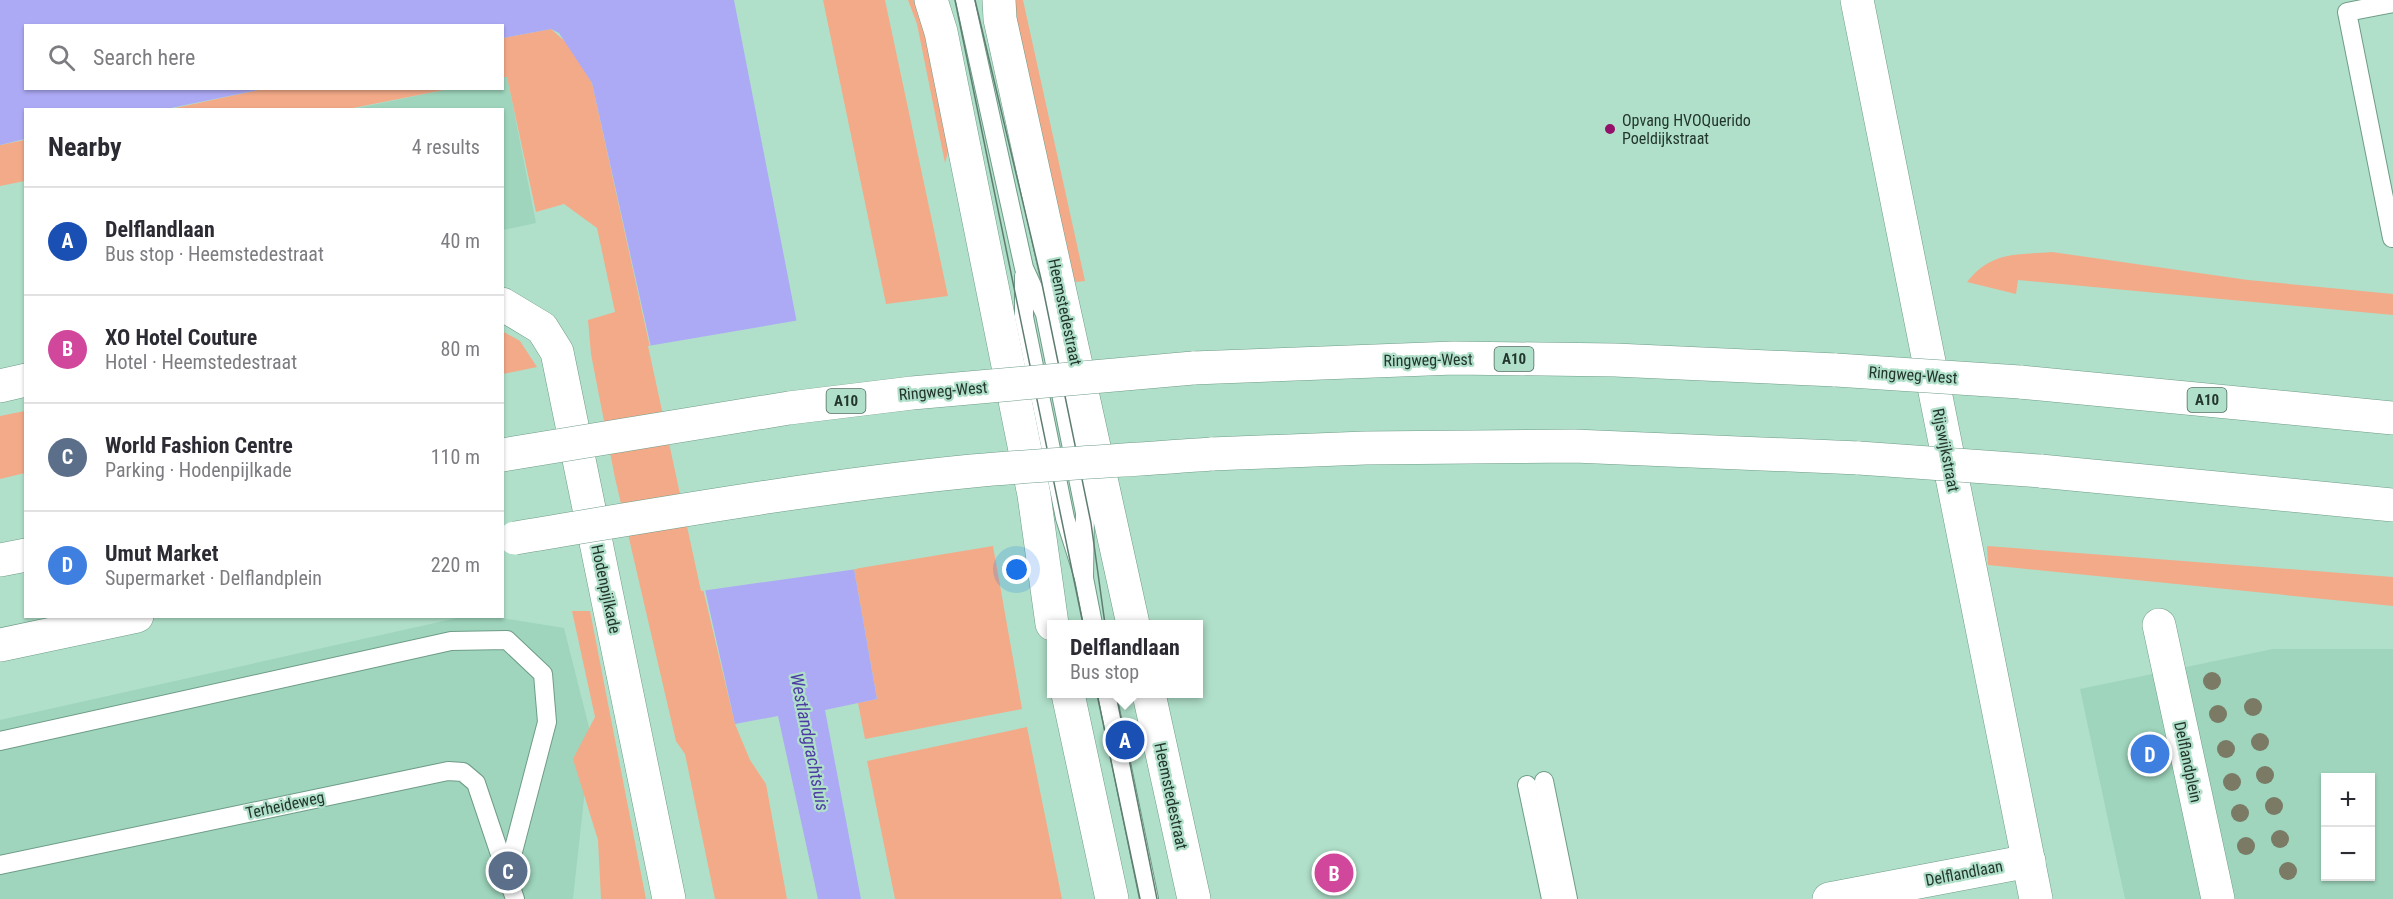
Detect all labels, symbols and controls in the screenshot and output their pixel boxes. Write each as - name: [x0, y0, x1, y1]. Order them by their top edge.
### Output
- search box: [24, 24, 504, 90]
- icon: search: [45, 41, 78, 74]
- text: Search here: [93, 45, 195, 70]
- place label: Opvang HVOQuerido Poeldijkstraat: [1622, 111, 1751, 148]
- marker: Opvang HVOQuerido Poeldijkstraat: [1603, 122, 1617, 136]
- text: Nearby: [48, 132, 122, 162]
- text: 4 results: [412, 135, 480, 159]
- text: Delflandlaan: [105, 217, 215, 242]
- text: A: [62, 229, 73, 253]
- text: 40 m: [441, 229, 480, 253]
- text: Bus stop · Heemstedestraat: [105, 242, 324, 266]
- street label: Heemstedestraat: [1044, 257, 1086, 367]
- text: XO Hotel Couture: [105, 325, 257, 350]
- text: B: [62, 337, 73, 361]
- text: 80 m: [441, 337, 480, 361]
- road number: A10: [1494, 347, 1534, 371]
- text: Hotel · Heemstedestraat: [105, 350, 297, 374]
- street label: Ringweg-West: [1383, 350, 1473, 370]
- street label: Ringweg-West: [1868, 362, 1958, 388]
- street label: Ringweg-West: [898, 378, 988, 404]
- road number: A10: [2188, 388, 2226, 412]
- road number: A10: [826, 389, 866, 413]
- street label: Rijswijkstraat: [1929, 407, 1963, 494]
- text: World Fashion Centre: [105, 433, 293, 458]
- text: C: [62, 445, 73, 469]
- text: 110 m: [431, 445, 480, 469]
- text: Parking · Hodenpijlkade: [105, 458, 292, 482]
- text: Umut Market: [105, 541, 218, 566]
- street label: Hodenpijlkade: [587, 543, 625, 635]
- text: D: [62, 553, 73, 577]
- text: 220 m: [431, 553, 480, 577]
- your location: [1002, 555, 1031, 584]
- text: Supermarket · Delflandplein: [105, 566, 322, 590]
- popup: [1047, 620, 1203, 698]
- text: Delflandlaan: [1070, 635, 1180, 660]
- text: Bus stop: [1070, 660, 1139, 684]
- water label: Westlandgrachtsluis: [786, 671, 834, 813]
- pin: A: [1106, 718, 1144, 762]
- street label: Delflandplein: [2170, 720, 2206, 804]
- pin: D: [2130, 732, 2170, 777]
- street label: Heemstedestraat: [1150, 741, 1192, 851]
- map controls: [2321, 773, 2375, 881]
- button: +: [2321, 773, 2375, 827]
- street label: Terheideweg: [244, 787, 326, 823]
- button: −: [2321, 827, 2375, 881]
- pin: C: [488, 848, 528, 894]
- pin: B: [1314, 850, 1354, 896]
- street label: Delflandlaan: [1924, 856, 2004, 890]

